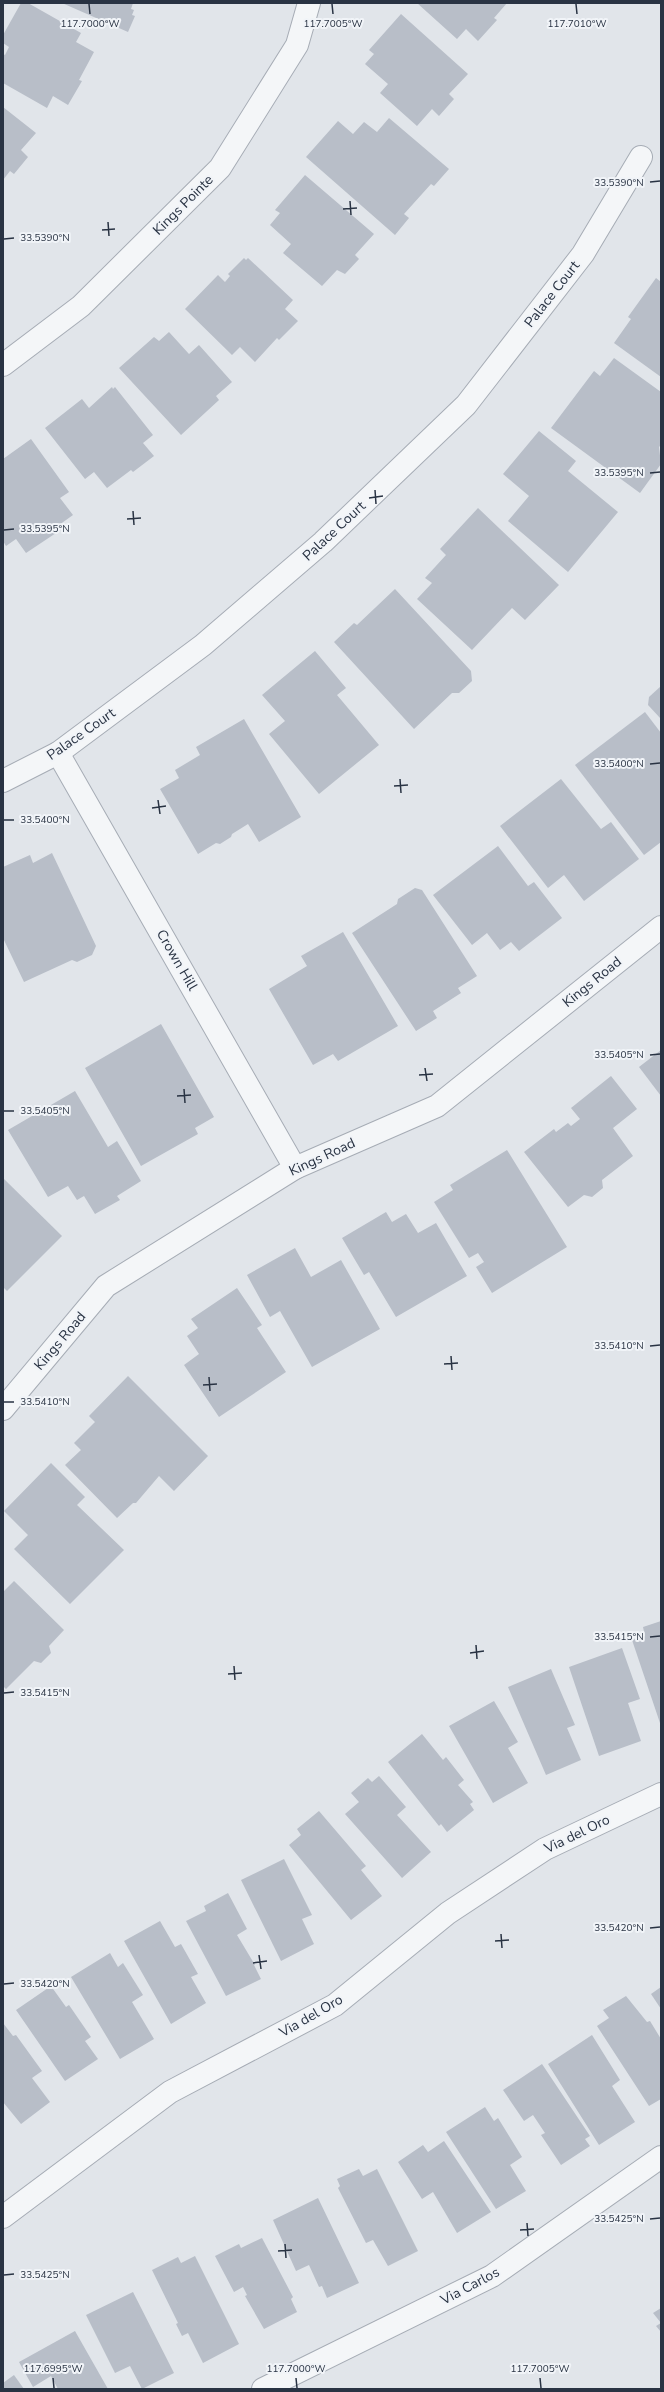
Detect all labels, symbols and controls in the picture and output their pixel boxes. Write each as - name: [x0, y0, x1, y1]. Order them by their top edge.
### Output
- text: 117.7000°W: [60, 17, 120, 31]
- text: 117.7005°W: [303, 17, 363, 31]
- text: 117.7010°W: [547, 17, 607, 31]
- street label: Kings Pointe: [149, 171, 217, 239]
- text: 33.5390°N: [594, 176, 644, 190]
- text: 33.5390°N: [20, 231, 70, 245]
- street label: Palace Court: [520, 257, 584, 331]
- text: 33.5395°N: [594, 466, 644, 480]
- street label: Palace Court: [298, 497, 370, 565]
- text: 33.5395°N: [20, 522, 70, 536]
- street label: Palace Court: [43, 703, 119, 765]
- text: 33.5400°N: [594, 757, 644, 771]
- text: 33.5400°N: [20, 813, 70, 827]
- street label: Crown Hill: [152, 926, 203, 995]
- street label: Kings Road: [558, 952, 626, 1012]
- text: 33.5405°N: [594, 1048, 644, 1062]
- text: 33.5405°N: [20, 1104, 70, 1118]
- street label: Kings Road: [286, 1133, 358, 1181]
- street label: Kings Road: [30, 1308, 90, 1374]
- text: 33.5410°N: [594, 1339, 644, 1353]
- text: 33.5410°N: [20, 1395, 70, 1409]
- text: 33.5415°N: [594, 1630, 644, 1644]
- text: 33.5415°N: [20, 1686, 70, 1700]
- street label: Via del Oro: [540, 1810, 613, 1858]
- text: 33.5420°N: [594, 1921, 644, 1935]
- text: 33.5420°N: [20, 1977, 70, 1991]
- street label: Via del Oro: [275, 1990, 347, 2042]
- text: 33.5425°N: [594, 2212, 644, 2226]
- street label: Via Carlos: [436, 2262, 503, 2310]
- text: 33.5425°N: [20, 2268, 70, 2282]
- text: 117.6995°W: [23, 2362, 83, 2376]
- text: 117.7000°W: [266, 2362, 326, 2376]
- text: 117.7005°W: [510, 2362, 570, 2376]

